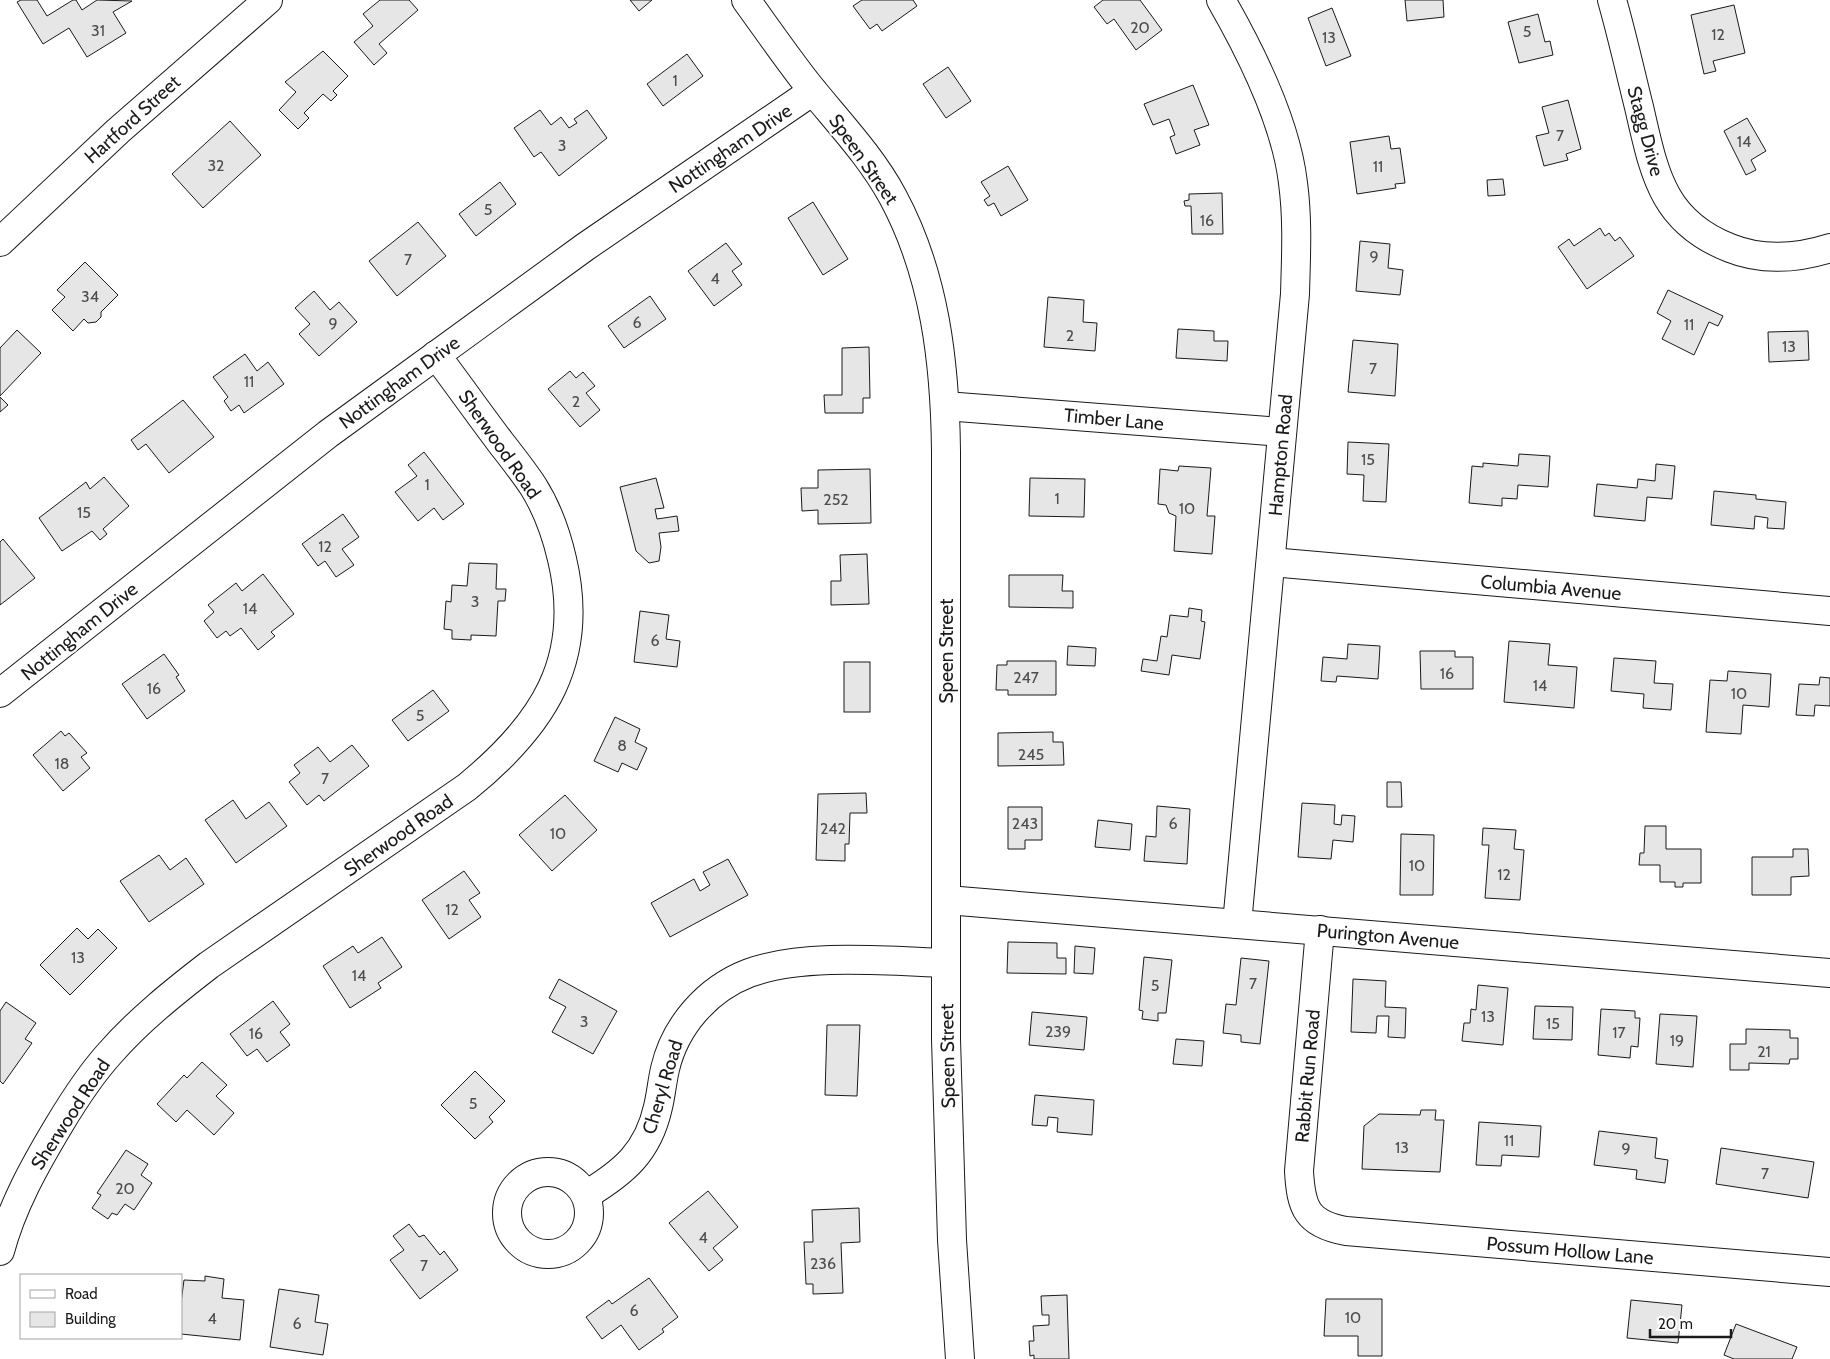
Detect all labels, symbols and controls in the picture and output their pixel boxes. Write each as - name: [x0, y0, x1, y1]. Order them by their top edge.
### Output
- house number: 20: [1130, 18, 1150, 37]
- house number: 31: [91, 21, 105, 40]
- house number: 5: [1523, 22, 1531, 41]
- house number: 12: [1711, 25, 1725, 44]
- house number: 13: [1322, 28, 1336, 47]
- street label: Hartford Street: [80, 70, 185, 168]
- house number: 1: [672, 71, 678, 90]
- street label: Stagg Drive: [1622, 84, 1669, 179]
- street label: Nottingham Drive: [664, 99, 796, 198]
- street label: Speen Street: [824, 110, 903, 209]
- house number: 7: [1556, 126, 1564, 145]
- house number: 14: [1737, 132, 1751, 151]
- house number: 3: [558, 136, 566, 155]
- house number: 32: [207, 156, 225, 175]
- house number: 11: [1373, 157, 1383, 176]
- house number: 5: [484, 200, 492, 219]
- house number: 16: [1200, 211, 1214, 230]
- house number: 9: [1369, 247, 1379, 266]
- house number: 7: [404, 250, 412, 269]
- house number: 4: [710, 269, 720, 288]
- house number: 34: [81, 287, 99, 306]
- house number: 6: [632, 313, 642, 332]
- house number: 9: [328, 314, 338, 333]
- house number: 11: [1684, 315, 1694, 334]
- house number: 2: [1066, 326, 1074, 345]
- street label: Nottingham Drive: [335, 331, 464, 434]
- house number: 13: [1782, 337, 1796, 356]
- house number: 7: [1369, 359, 1377, 378]
- house number: 11: [244, 372, 254, 391]
- street label: Sherwood Road: [454, 385, 546, 503]
- house number: 2: [572, 392, 580, 411]
- street label: Hampton Road: [1264, 393, 1297, 517]
- street label: Timber Lane: [1063, 404, 1165, 435]
- house number: 15: [1361, 450, 1375, 469]
- house number: 1: [424, 475, 430, 494]
- house number: 1: [1054, 489, 1060, 508]
- house number: 252: [823, 490, 849, 509]
- house number: 10: [1179, 499, 1195, 518]
- house number: 15: [77, 503, 91, 522]
- house number: 12: [318, 537, 332, 556]
- street label: Columbia Avenue: [1480, 570, 1623, 605]
- street label: Nottingham Drive: [16, 577, 142, 685]
- house number: 3: [471, 592, 479, 611]
- street label: Speen Street: [935, 598, 958, 703]
- house number: 14: [243, 599, 257, 618]
- house number: 6: [650, 631, 660, 650]
- house number: 16: [1440, 664, 1454, 683]
- house number: 247: [1013, 668, 1039, 687]
- house number: 14: [1533, 676, 1547, 695]
- house number: 16: [147, 679, 161, 698]
- house number: 10: [1731, 684, 1747, 703]
- house number: 5: [416, 706, 424, 725]
- house number: 8: [617, 736, 627, 755]
- house number: 245: [1018, 745, 1044, 764]
- house number: 18: [55, 754, 69, 773]
- house number: 7: [321, 769, 329, 788]
- street label: Sherwood Road: [339, 789, 457, 881]
- house number: 243: [1012, 814, 1038, 833]
- house number: 6: [1168, 814, 1178, 833]
- house number: 242: [820, 819, 846, 838]
- house number: 10: [550, 824, 566, 843]
- house number: 10: [1409, 856, 1425, 875]
- house number: 12: [1497, 865, 1511, 884]
- house number: 12: [445, 900, 459, 919]
- street label: Purington Avenue: [1316, 919, 1460, 954]
- house number: 13: [71, 948, 85, 967]
- house number: 14: [352, 966, 366, 985]
- house number: 7: [1249, 974, 1257, 993]
- house number: 5: [1151, 976, 1159, 995]
- street label: Speen Street: [935, 1003, 960, 1109]
- house number: 13: [1481, 1007, 1495, 1026]
- street label: Rabbit Run Road: [1290, 1009, 1325, 1144]
- house number: 3: [580, 1012, 588, 1031]
- house number: 15: [1546, 1014, 1560, 1033]
- house number: 239: [1045, 1022, 1071, 1041]
- house number: 17: [1612, 1023, 1626, 1042]
- house number: 16: [249, 1024, 263, 1043]
- house number: 19: [1670, 1031, 1684, 1050]
- street label: Cheryl Road: [637, 1037, 688, 1137]
- house number: 21: [1757, 1042, 1771, 1061]
- street label: Sherwood Road: [26, 1054, 115, 1174]
- house number: 5: [469, 1094, 477, 1113]
- house number: 11: [1504, 1131, 1514, 1150]
- house number: 13: [1395, 1138, 1409, 1157]
- house number: 9: [1621, 1139, 1631, 1158]
- house number: 7: [1761, 1164, 1769, 1183]
- house number: 20: [115, 1179, 135, 1198]
- house number: 4: [698, 1228, 708, 1247]
- street label: Possum Hollow Lane: [1485, 1232, 1655, 1269]
- house number: 236: [810, 1254, 836, 1273]
- house number: 7: [420, 1256, 428, 1275]
- legend: [20, 1274, 182, 1339]
- text: Road: [65, 1285, 98, 1303]
- house number: 6: [629, 1301, 639, 1320]
- scale bar: [1650, 1306, 1731, 1338]
- house number: 10: [1345, 1308, 1361, 1327]
- house number: 4: [207, 1309, 217, 1328]
- text: Building: [65, 1310, 116, 1328]
- house number: 6: [292, 1314, 302, 1333]
- text: 20 m: [1658, 1315, 1693, 1333]

